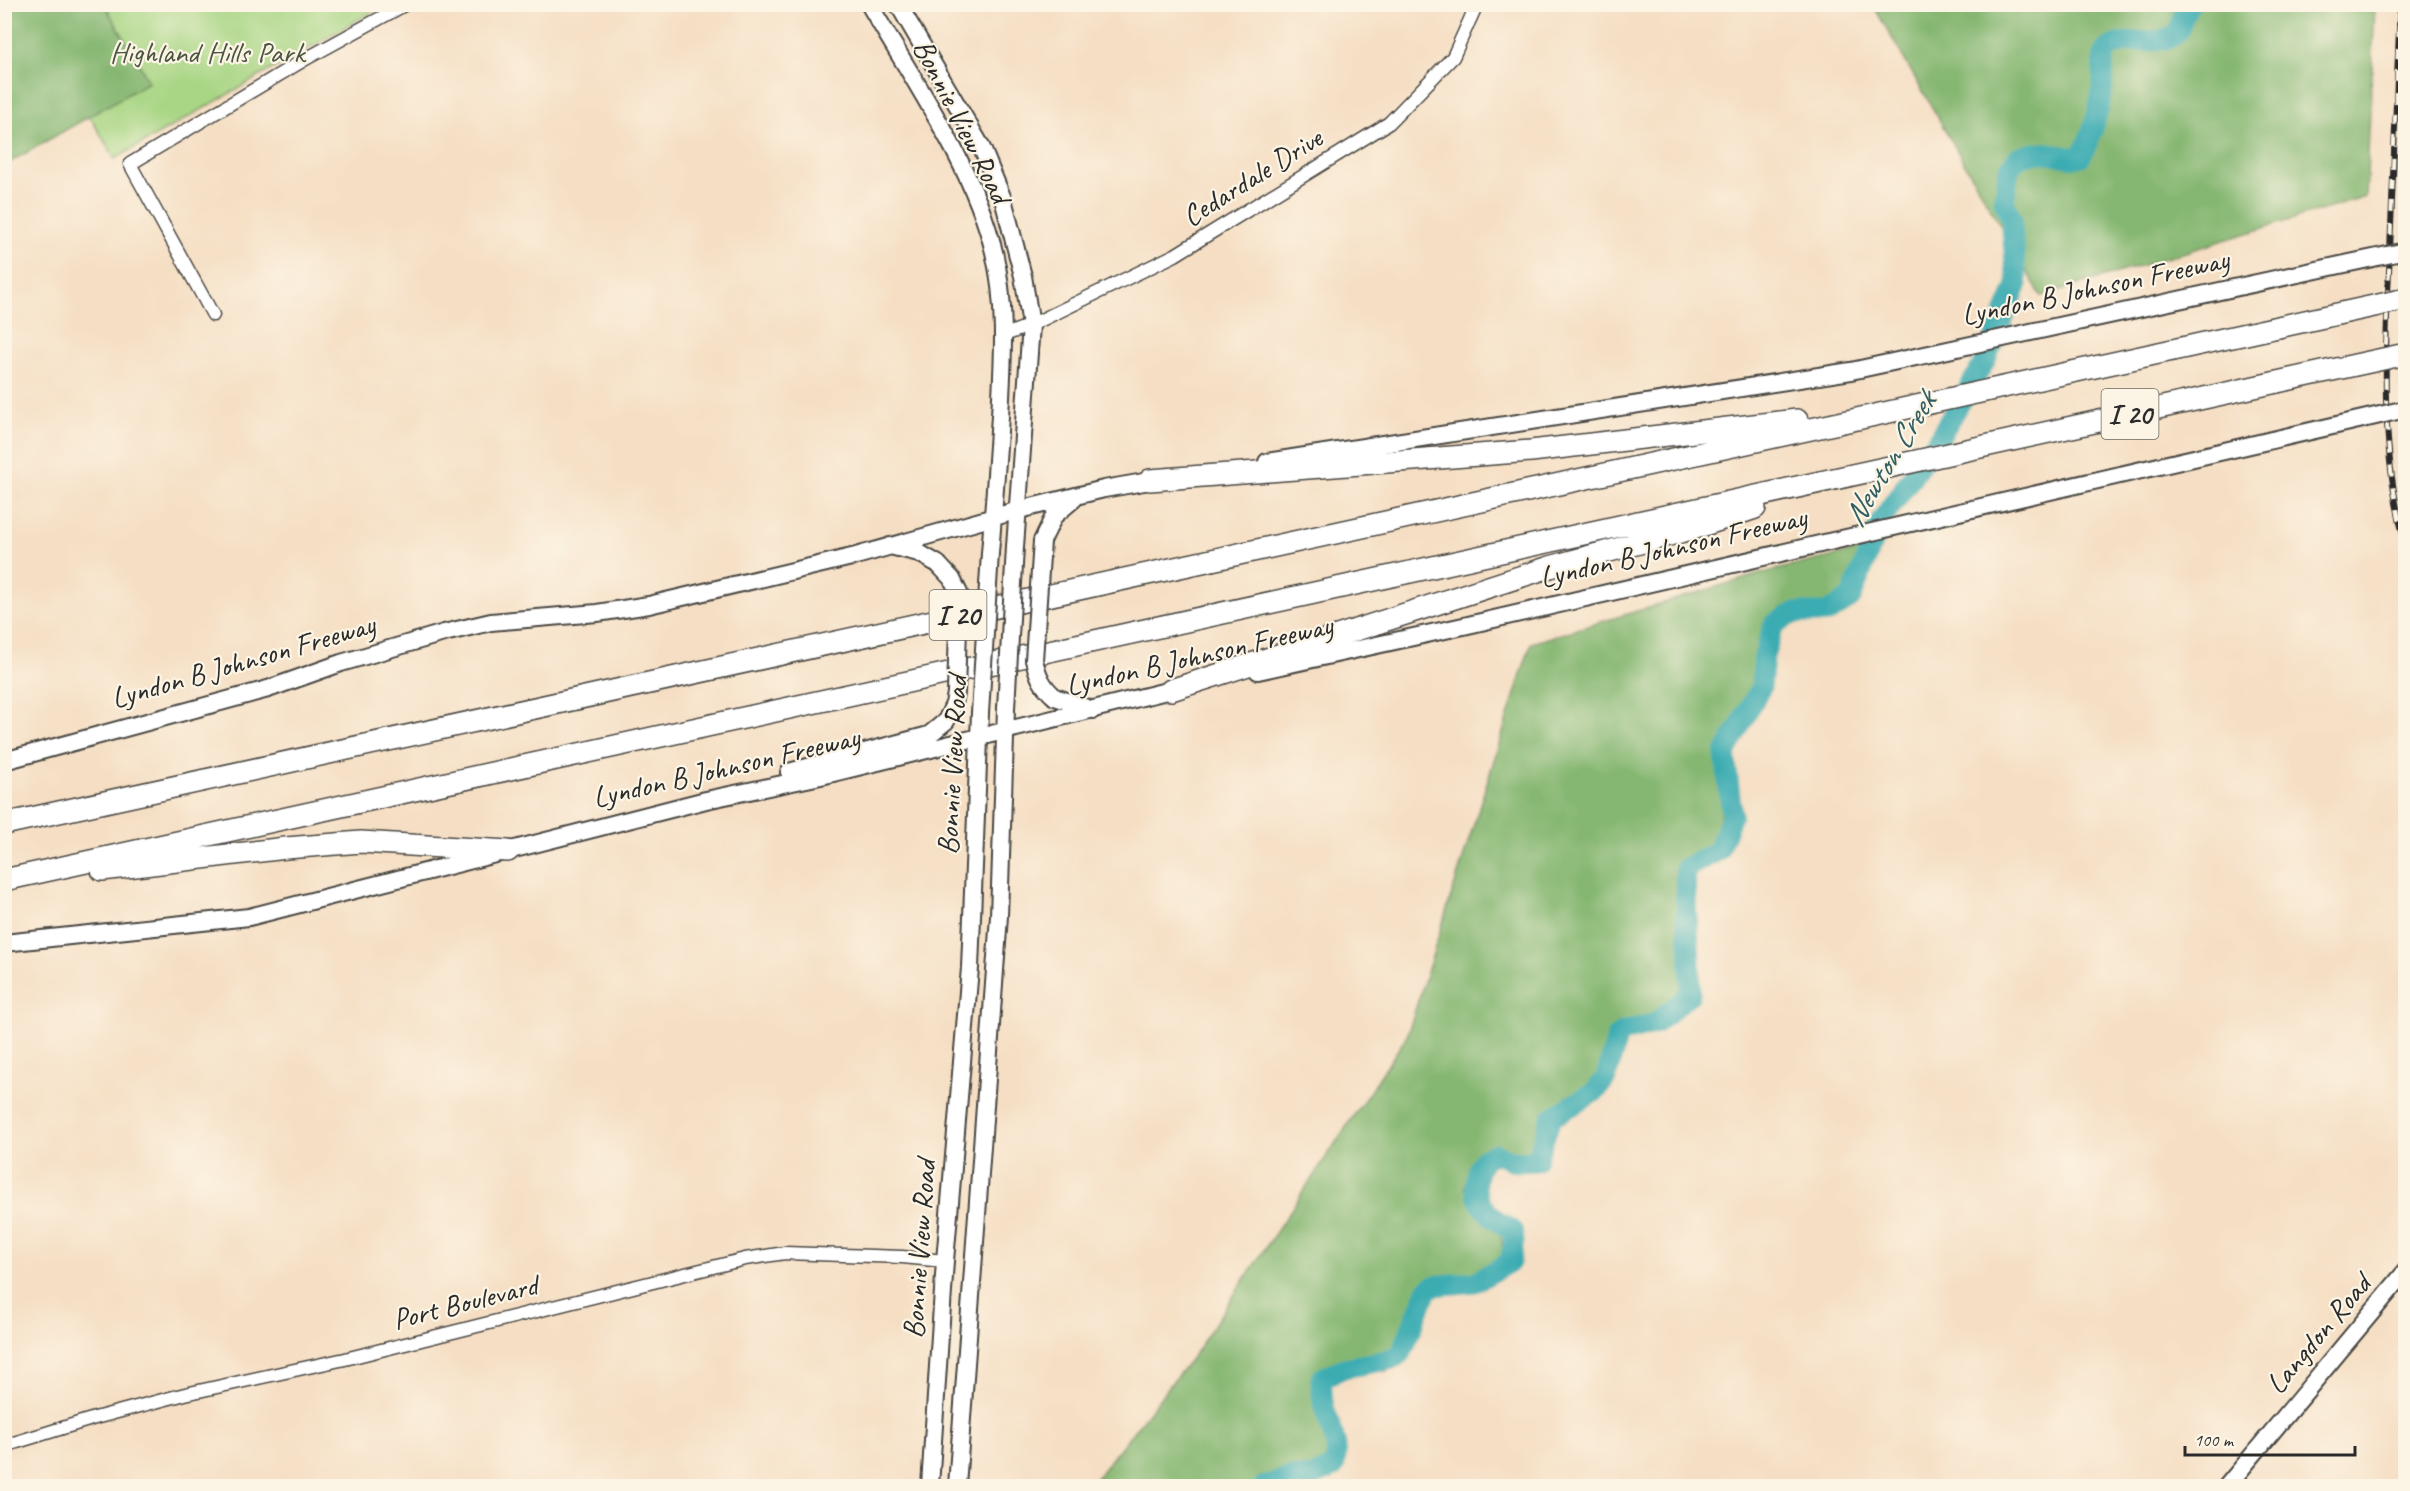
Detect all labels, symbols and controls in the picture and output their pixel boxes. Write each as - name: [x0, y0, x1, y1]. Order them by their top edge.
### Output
- park label: Highland Hills Park: [110, 33, 306, 71]
- street label: Bonnie View Road: [904, 33, 1021, 213]
- street label: Cedardale Drive: [1175, 118, 1331, 235]
- street label: Lyndon B Johnson Freeway: [1958, 240, 2234, 334]
- water label: Newton Creek: [1833, 380, 1948, 534]
- road number: I 20: [2102, 389, 2158, 439]
- street label: Lyndon B Johnson Freeway: [1536, 497, 1812, 596]
- road number: I 20: [930, 590, 986, 640]
- street label: Lyndon B Johnson Freeway: [107, 605, 381, 717]
- street label: Lyndon B Johnson Freeway: [1062, 605, 1338, 704]
- street label: Bonnie View Road: [928, 670, 976, 855]
- street label: Lyndon B Johnson Freeway: [589, 717, 865, 816]
- street label: Bonnie View Road: [894, 1154, 944, 1340]
- street label: Langdon Road: [2257, 1263, 2382, 1402]
- street label: Port Boulevard: [389, 1265, 545, 1338]
- scale bar: [2185, 1419, 2354, 1457]
- text: 100 m: [2194, 1429, 2235, 1451]

